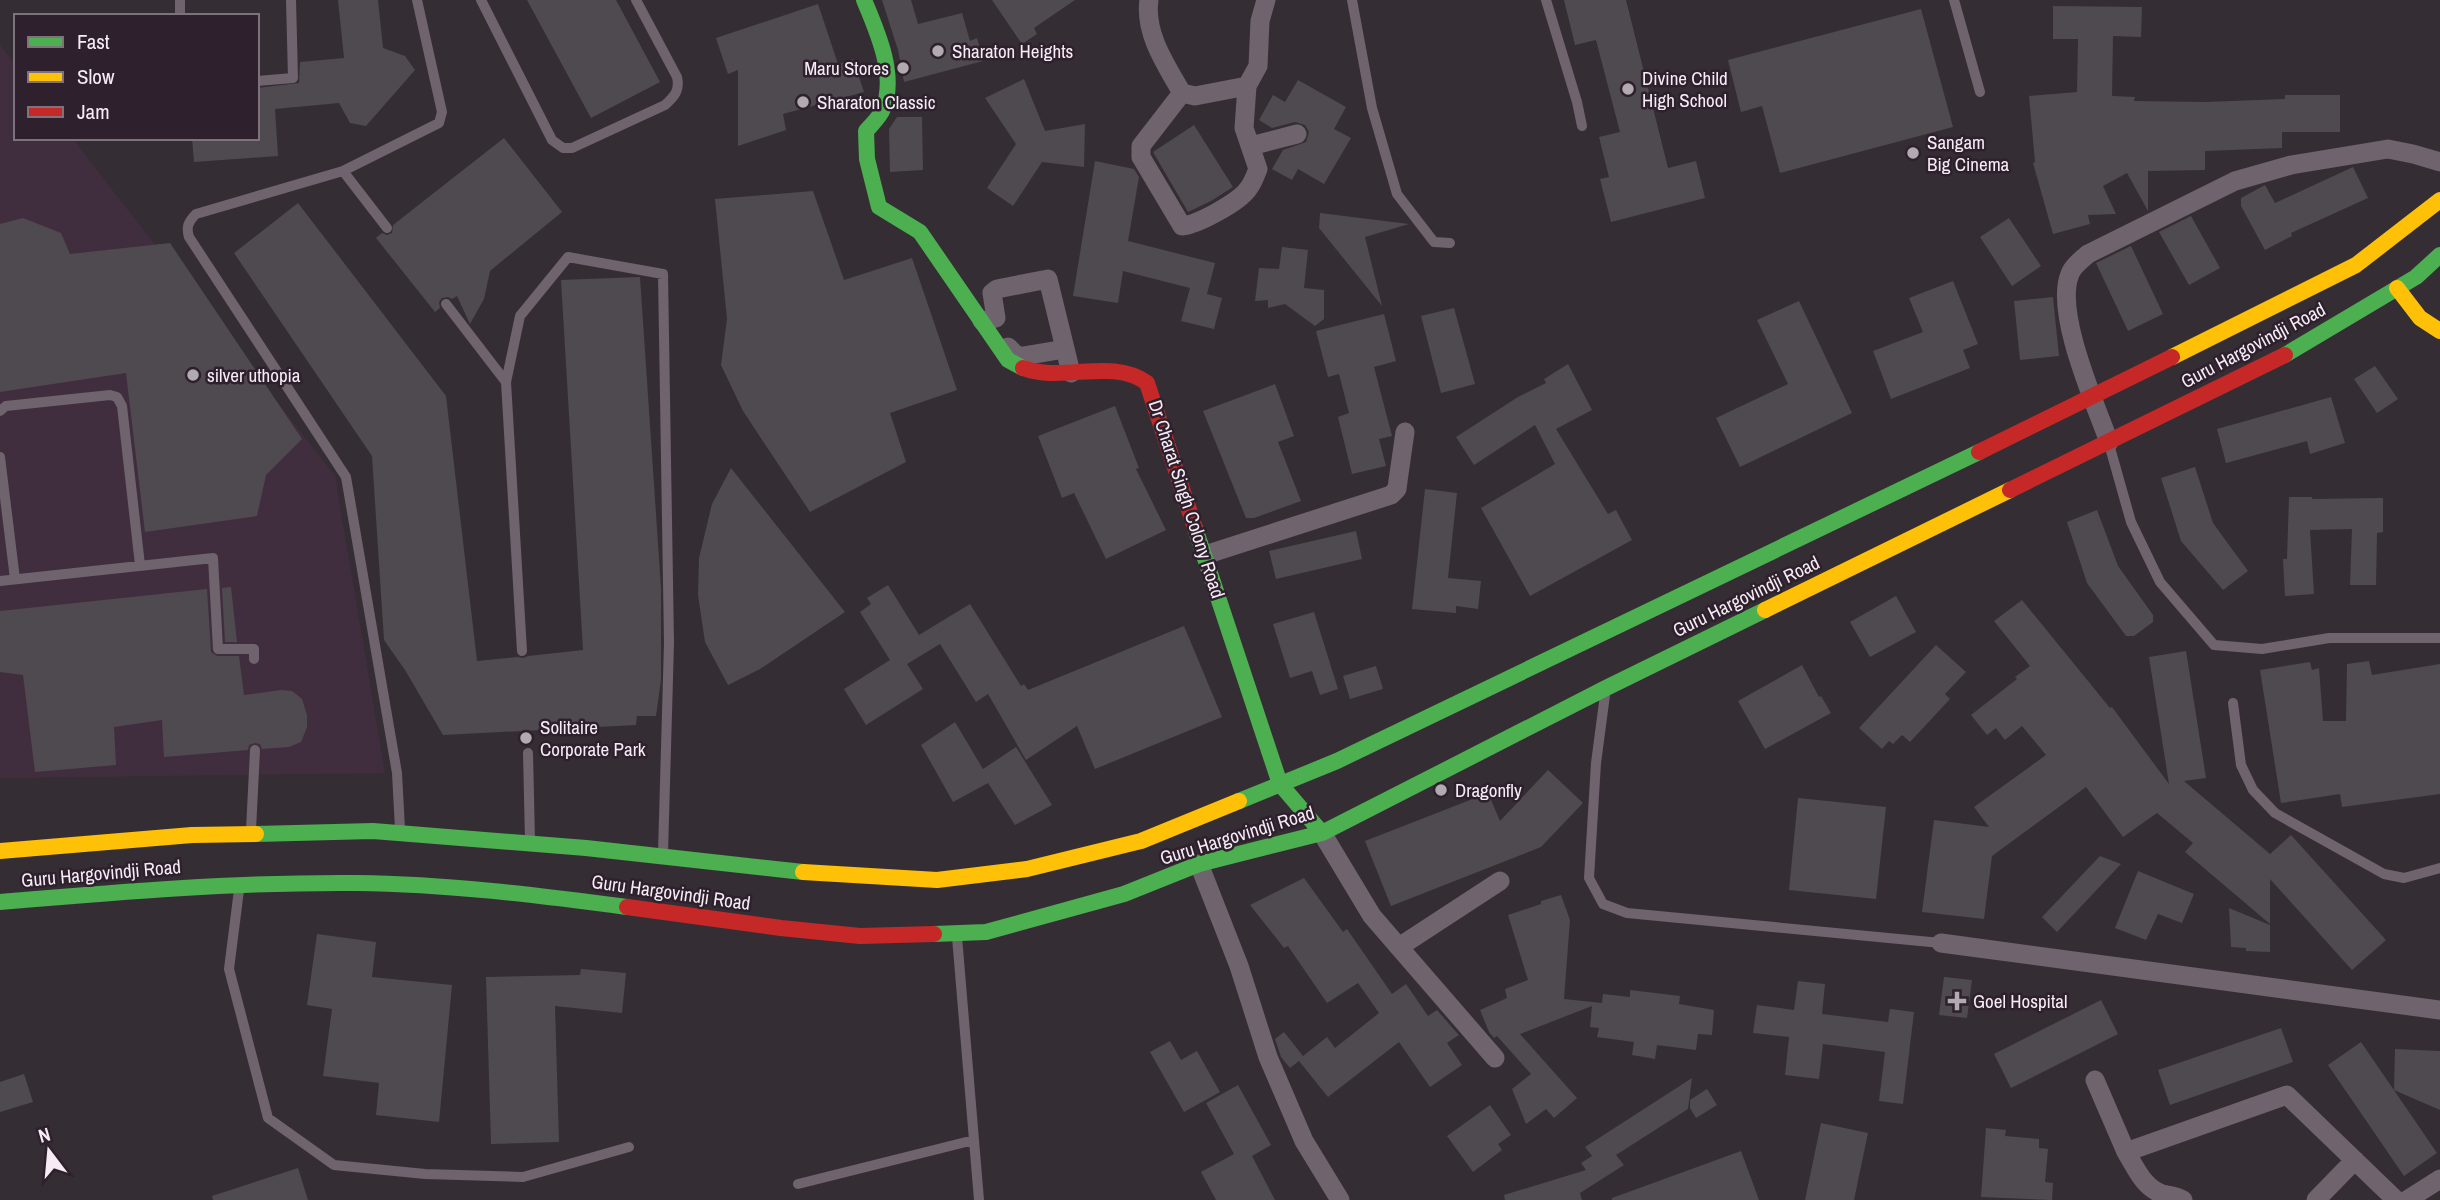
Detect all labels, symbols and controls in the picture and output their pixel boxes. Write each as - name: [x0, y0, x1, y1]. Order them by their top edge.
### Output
- legend: [14, 14, 259, 140]
- text: Fast: [77, 27, 110, 56]
- place label: Sharaton Heights: [952, 38, 1073, 64]
- marker: Sharaton Heights: [930, 43, 946, 59]
- place label: Maru Stores: [804, 55, 889, 81]
- marker: Maru Stores: [895, 60, 911, 76]
- text: Slow: [77, 62, 115, 91]
- place label: Divine Child High School: [1642, 65, 1728, 113]
- marker: Divine Child High School: [1620, 81, 1636, 97]
- place label: Sharaton Classic: [817, 89, 936, 115]
- marker: Sharaton Classic: [795, 94, 811, 110]
- text: Jam: [77, 97, 110, 126]
- place label: Sangam Big Cinema: [1927, 129, 2010, 177]
- marker: Sangam Big Cinema: [1905, 145, 1921, 161]
- street label: Guru Hargovindji Road: [2176, 296, 2330, 394]
- place label: silver uthopia: [207, 362, 301, 388]
- marker: silver uthopia: [185, 367, 201, 383]
- street label: Dr Charat Singh Colony Road: [1143, 397, 1231, 601]
- street label: Guru Hargovindji Road: [1668, 549, 1824, 643]
- place label: Solitaire Corporate Park: [540, 714, 646, 762]
- marker: Solitaire Corporate Park: [518, 730, 534, 746]
- place label: Dragonfly: [1455, 777, 1522, 803]
- marker: Dragonfly: [1433, 782, 1449, 798]
- street label: Guru Hargovindji Road: [1157, 799, 1317, 871]
- street label: Guru Hargovindji Road: [20, 853, 182, 893]
- street label: Guru Hargovindji Road: [590, 868, 752, 916]
- place label: Goel Hospital: [1973, 988, 2067, 1014]
- marker: Goel Hospital: [1947, 991, 1967, 1011]
- north arrow: [14, 1116, 84, 1186]
- text: N: [35, 1121, 53, 1149]

